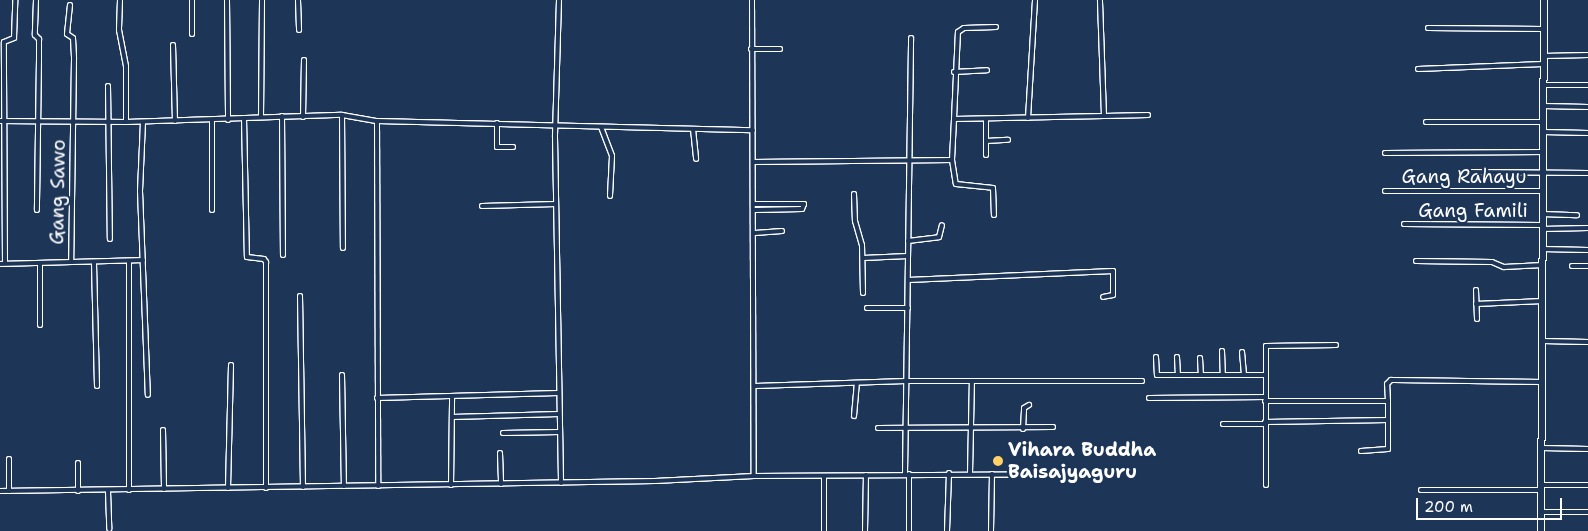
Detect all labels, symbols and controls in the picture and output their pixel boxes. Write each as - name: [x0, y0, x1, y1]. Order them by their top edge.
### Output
- street label: Gang Sawo: [46, 139, 70, 245]
- street label: Gang Rahayu: [1401, 166, 1527, 188]
- street label: Gang Famili: [1418, 200, 1528, 222]
- place label: Vihara Buddha Baisajyaguru: [1008, 439, 1156, 483]
- marker: Vihara Buddha Baisajyaguru: [992, 455, 1004, 467]
- scale bar: [1418, 488, 1564, 520]
- text: 200 m: [1424, 497, 1473, 517]

